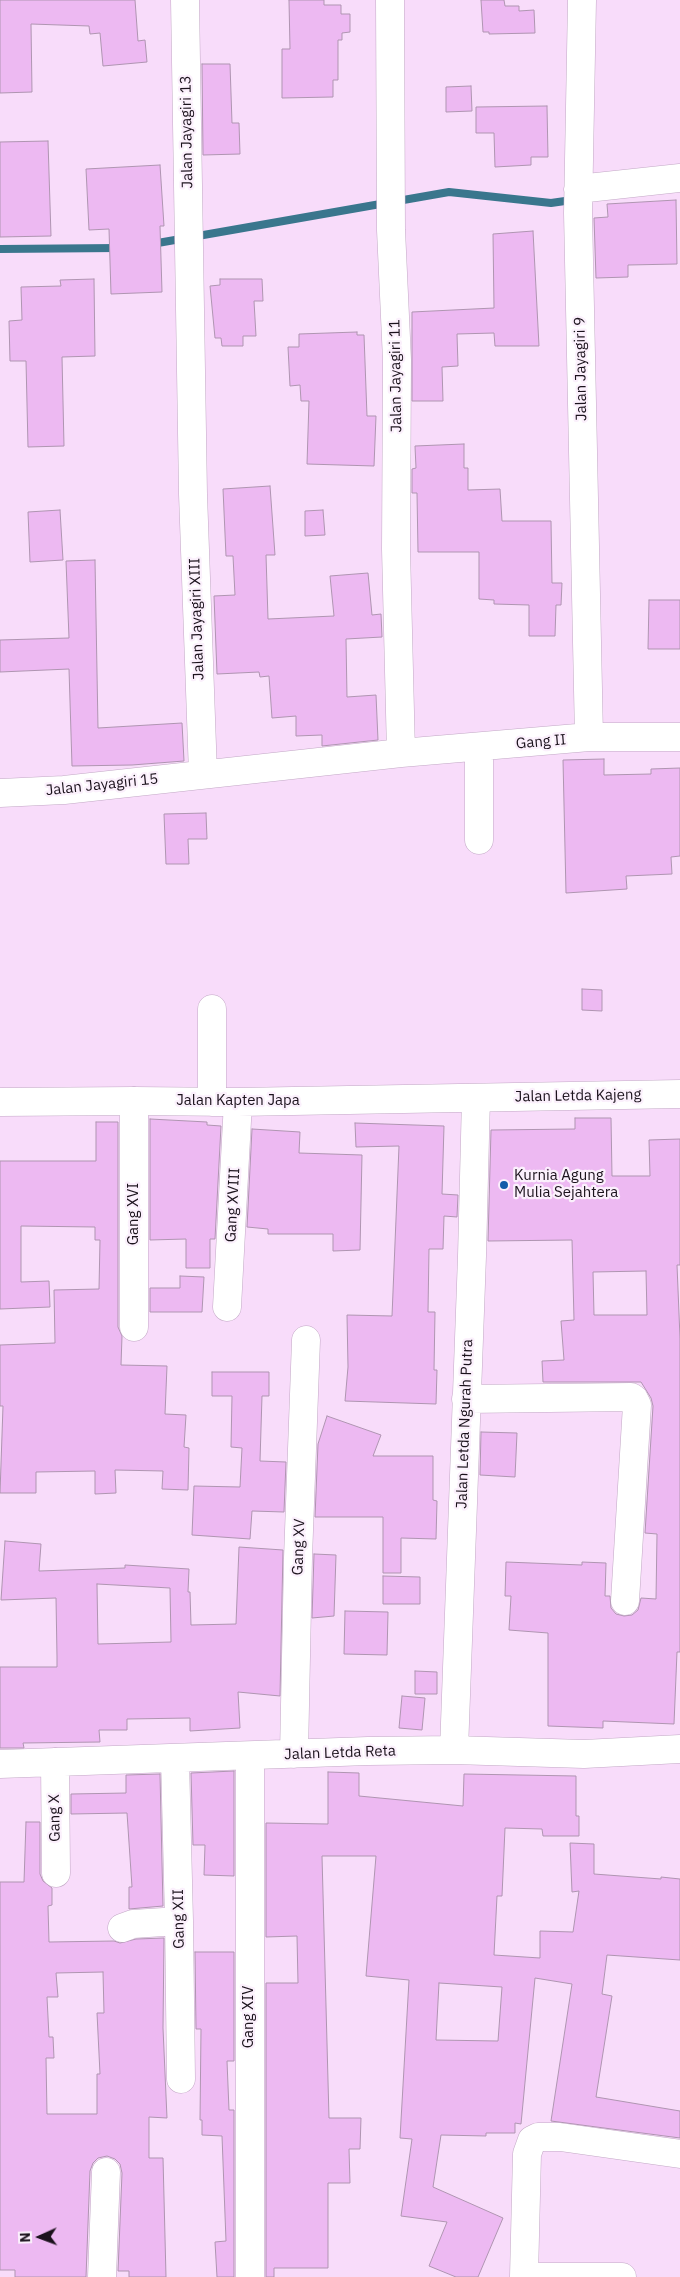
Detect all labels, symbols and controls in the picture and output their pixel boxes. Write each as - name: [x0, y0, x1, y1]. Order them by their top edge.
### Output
- street label: Jalan Jayagiri 13: [177, 75, 197, 189]
- street label: Jalan Jayagiri 9: [571, 317, 591, 421]
- street label: Jalan Jayagiri 11: [386, 319, 406, 433]
- street label: Jalan Jayagiri XIII: [186, 558, 208, 680]
- street label: Gang II: [515, 731, 567, 753]
- street label: Jalan Jayagiri 15: [45, 770, 159, 800]
- street label: Jalan Letda Kajeng: [515, 1086, 641, 1106]
- street label: Jalan Kapten Japa: [176, 1092, 300, 1110]
- street label: Gang XVIII: [222, 1167, 244, 1243]
- place label: Kurnia Agung Mulia Sejahtera: [514, 1167, 618, 1202]
- marker: Kurnia Agung Mulia Sejahtera: [498, 1179, 510, 1191]
- street label: Gang XVI: [125, 1183, 143, 1245]
- street label: Jalan Letda Ngurah Putra: [453, 1339, 477, 1509]
- street label: Gang XV: [289, 1518, 309, 1576]
- street label: Jalan Letda Reta: [284, 1742, 396, 1764]
- street label: Gang X: [46, 1794, 64, 1842]
- street label: Gang XII: [169, 1889, 189, 1949]
- street label: Gang XIV: [240, 1986, 258, 2048]
- north arrow: [15, 2212, 65, 2262]
- text: N: [16, 2232, 34, 2243]

